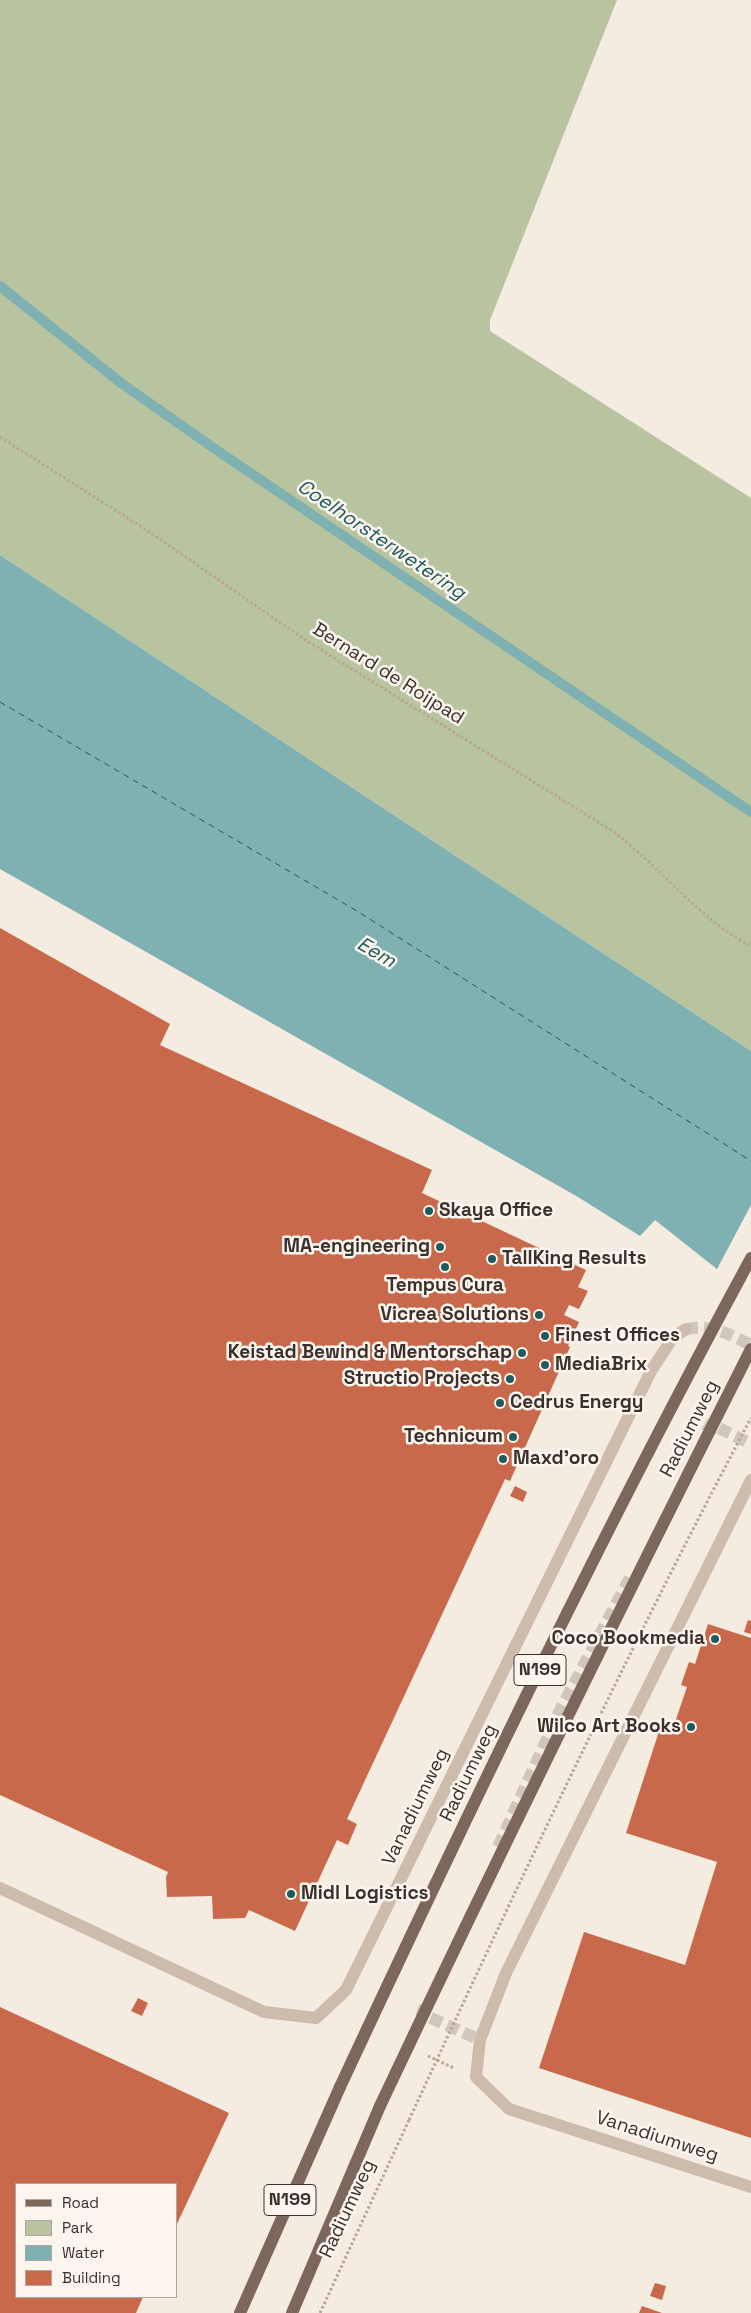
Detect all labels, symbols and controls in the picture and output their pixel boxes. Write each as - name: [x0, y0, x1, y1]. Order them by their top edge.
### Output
- water label: Coelhorsterwetering: [292, 475, 470, 605]
- street label: Bernard de Roijpad: [308, 618, 468, 730]
- water label: Eem: [353, 933, 399, 973]
- place label: Skaya Office: [439, 1200, 553, 1222]
- marker: Skaya Office: [423, 1205, 435, 1217]
- place label: MA-engineering: [283, 1236, 430, 1258]
- marker: MA-engineering: [434, 1241, 446, 1253]
- place label: TallKing Results: [502, 1248, 647, 1270]
- marker: TallKing Results: [486, 1253, 498, 1265]
- marker: Tempus Cura: [439, 1261, 451, 1273]
- place label: Tempus Cura: [386, 1275, 504, 1297]
- place label: Vicrea Solutions: [380, 1304, 529, 1326]
- marker: Vicrea Solutions: [533, 1309, 545, 1321]
- place label: Finest Offices: [555, 1325, 680, 1347]
- marker: Finest Offices: [539, 1330, 551, 1342]
- place label: Keistad Bewind & Mentorschap: [228, 1342, 512, 1364]
- marker: Keistad Bewind & Mentorschap: [516, 1347, 528, 1359]
- place label: MediaBrix: [555, 1354, 647, 1376]
- marker: MediaBrix: [539, 1359, 551, 1371]
- place label: Structio Projects: [344, 1368, 500, 1390]
- marker: Structio Projects: [504, 1373, 516, 1385]
- street label: Radiumweg: [656, 1377, 724, 1481]
- place label: Cedrus Energy: [510, 1392, 644, 1414]
- marker: Cedrus Energy: [494, 1397, 506, 1409]
- place label: Technicum: [404, 1426, 503, 1448]
- marker: Technicum: [507, 1431, 519, 1443]
- place label: Maxd'oro: [513, 1448, 599, 1470]
- marker: Maxd'oro: [497, 1453, 509, 1465]
- place label: Coco Bookmedia: [552, 1628, 705, 1650]
- marker: Coco Bookmedia: [709, 1633, 721, 1645]
- road number: N199: [514, 1654, 566, 1686]
- place label: Wilco Art Books: [537, 1716, 681, 1738]
- street label: Radiumweg: [436, 1720, 502, 1826]
- marker: Wilco Art Books: [685, 1721, 697, 1733]
- street label: Vanadiumweg: [378, 1745, 454, 1869]
- place label: Midl Logistics: [301, 1883, 428, 1905]
- marker: Midl Logistics: [285, 1888, 297, 1900]
- street label: Vanadiumweg: [593, 2106, 721, 2168]
- street label: Radiumweg: [315, 2156, 381, 2262]
- legend: [15, 2183, 178, 2298]
- road number: N199: [264, 2184, 316, 2216]
- text: Road: [62, 2193, 99, 2212]
- text: Park: [62, 2218, 93, 2237]
- text: Water: [62, 2243, 104, 2262]
- text: Building: [62, 2268, 121, 2287]

